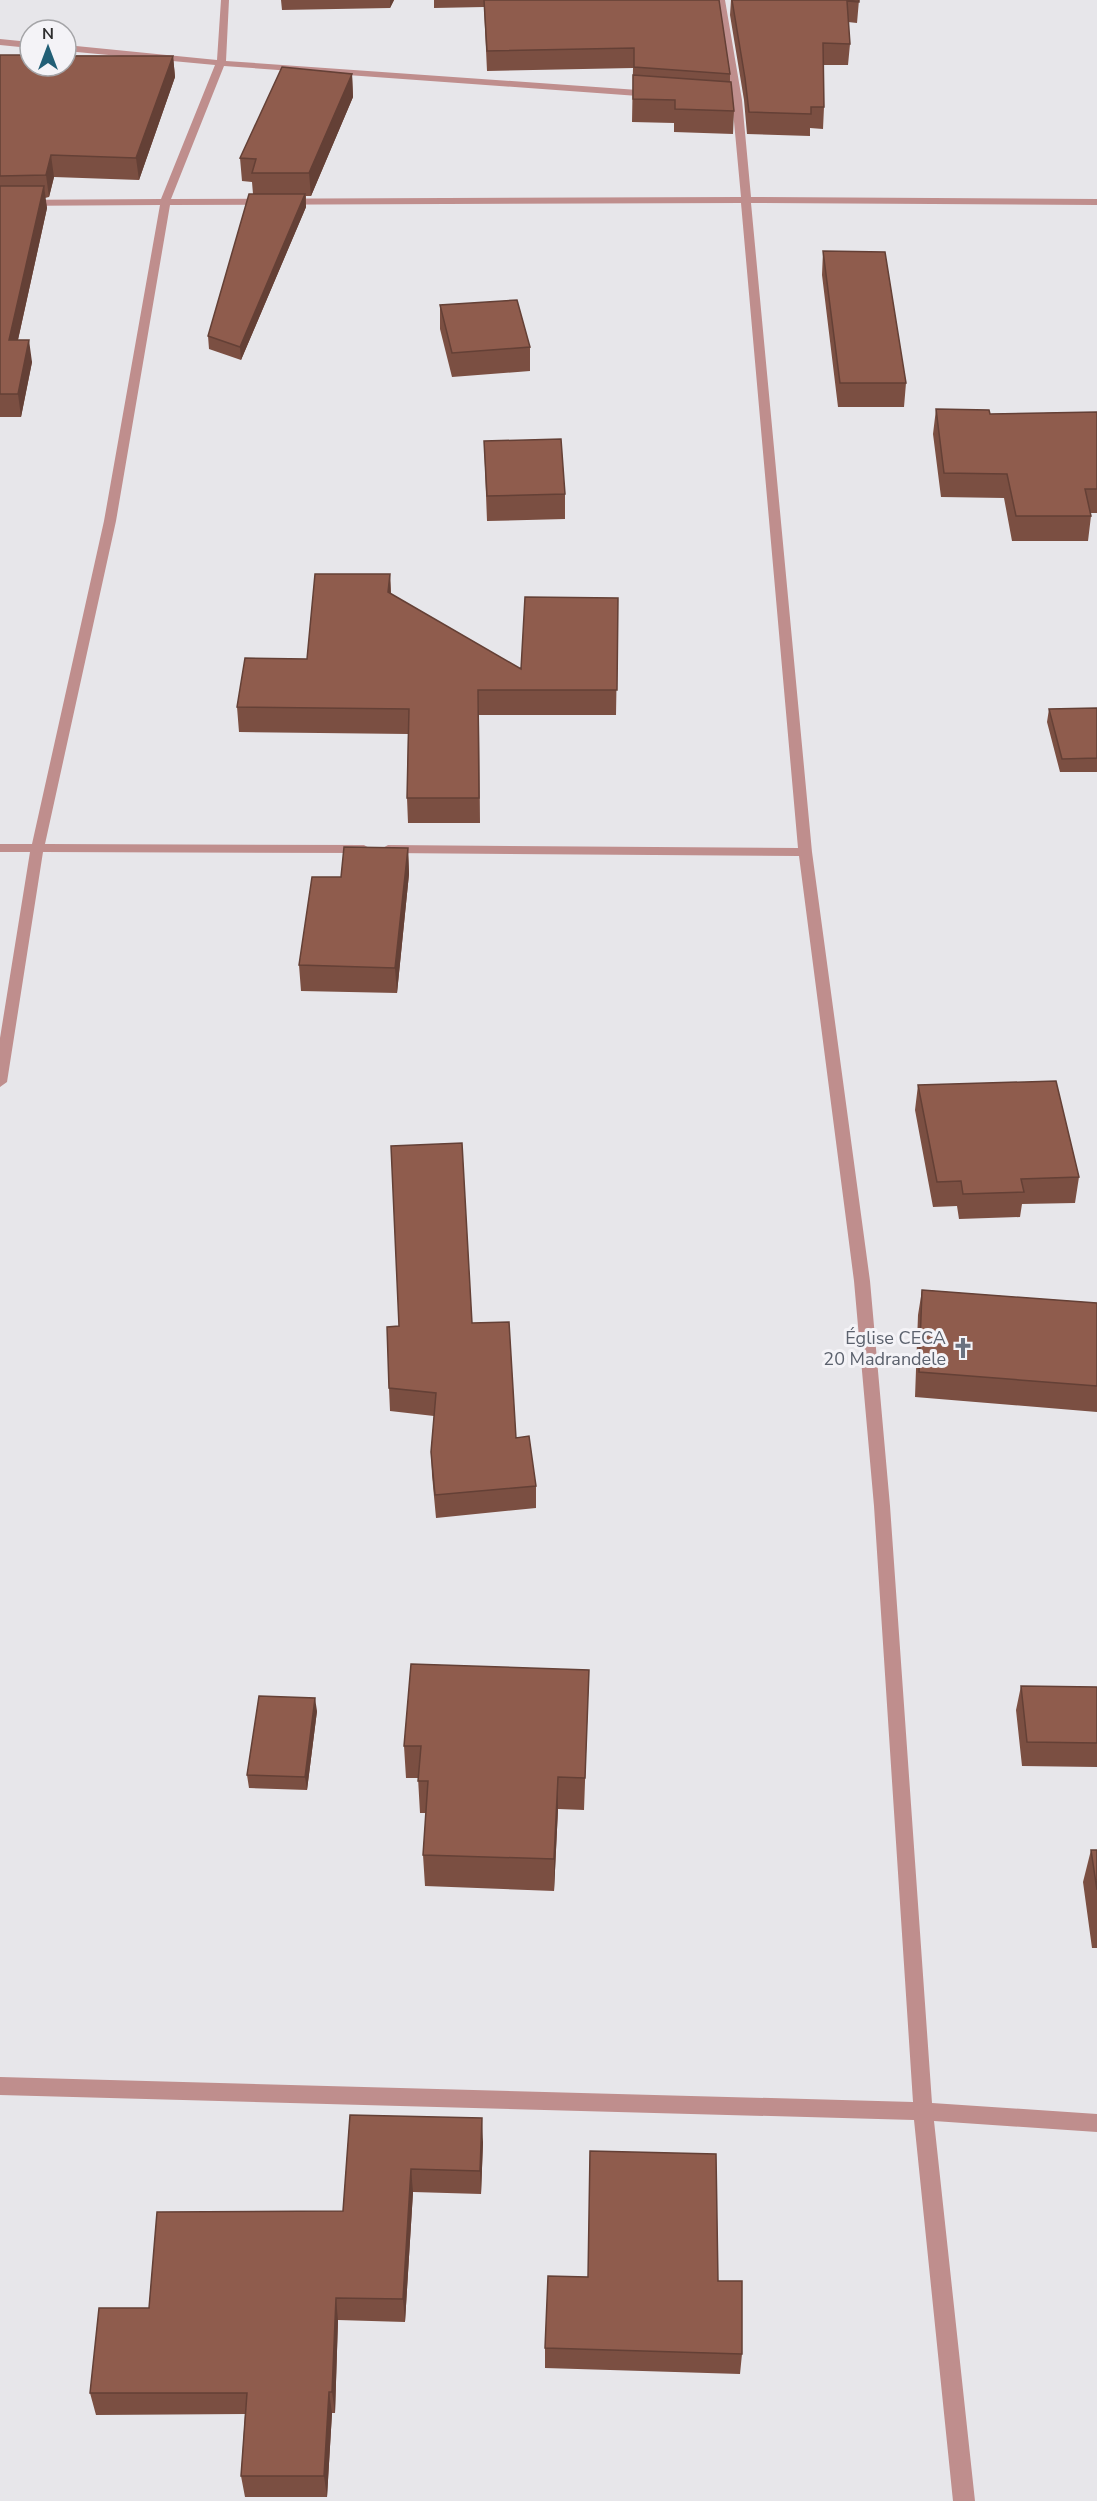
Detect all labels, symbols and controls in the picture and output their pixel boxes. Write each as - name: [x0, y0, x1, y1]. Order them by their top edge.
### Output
- north arrow: [18, 18, 78, 78]
- text: N: [42, 23, 54, 45]
- place label: Église CECA 20 Madrandele: [823, 1326, 946, 1371]
- church icon: Église CECA 20 Madrandele: [951, 1336, 975, 1360]

